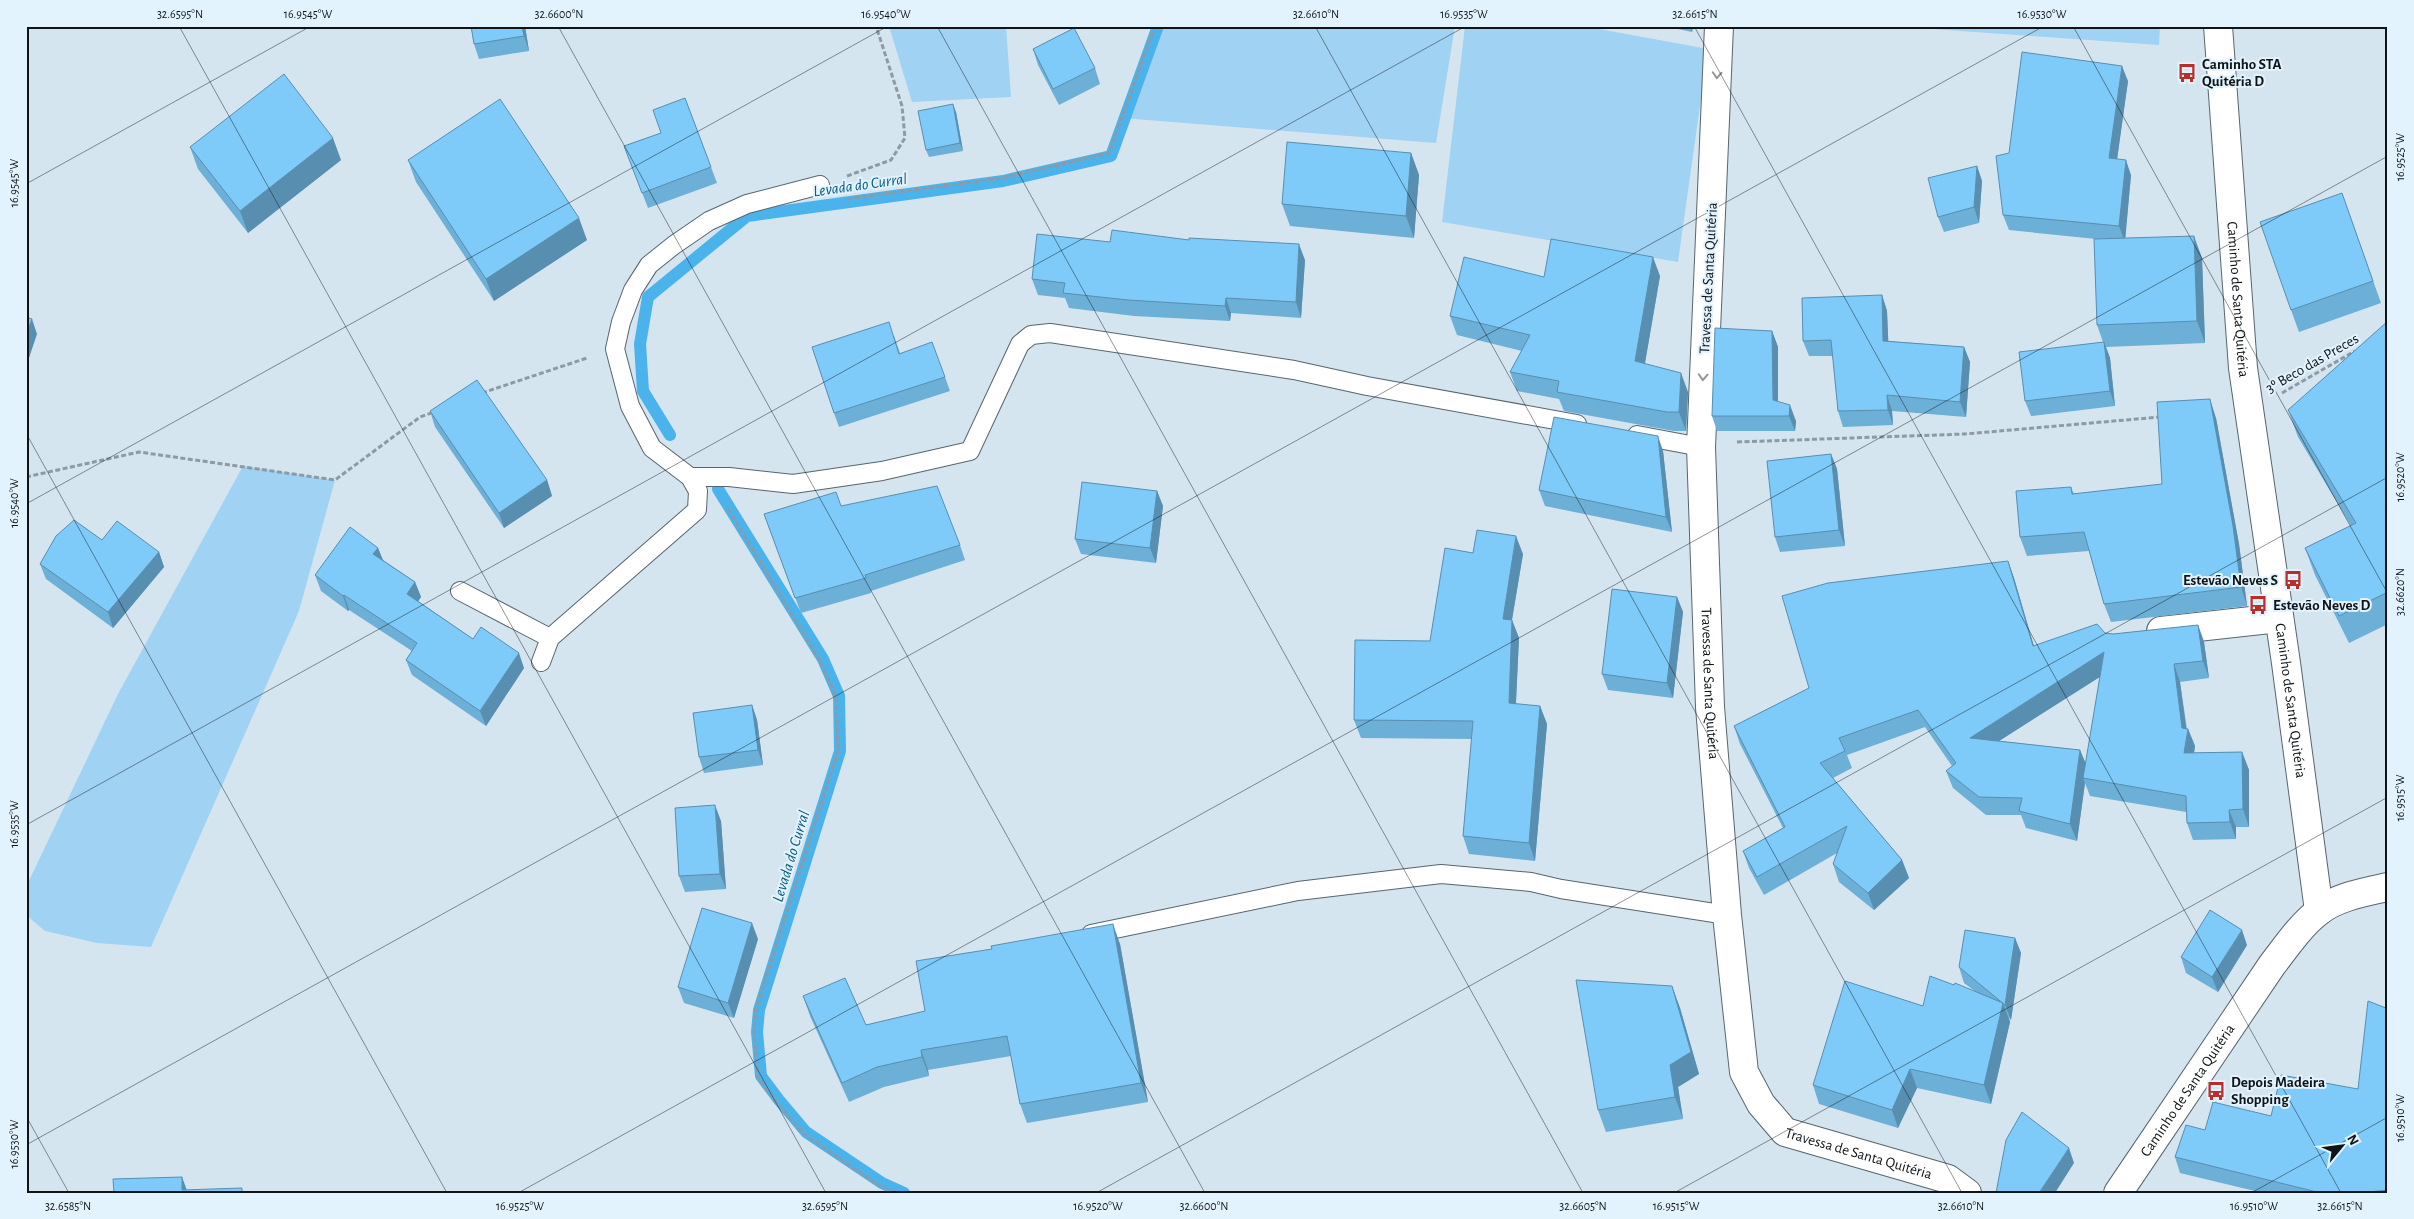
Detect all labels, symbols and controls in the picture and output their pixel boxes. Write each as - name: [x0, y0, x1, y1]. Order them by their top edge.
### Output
- text: 32.6595°N: [157, 8, 203, 20]
- text: 16.9545°W: [284, 8, 332, 20]
- text: 32.6600°N: [535, 8, 583, 20]
- text: 16.9540°W: [861, 8, 911, 20]
- text: 32.6610°N: [1293, 8, 1339, 20]
- text: 16.9535°W: [1440, 8, 1488, 20]
- text: 32.6615°N: [1672, 8, 1718, 20]
- text: 16.9530°W: [2018, 8, 2067, 20]
- place label: Caminho STA Quitéria D: [2202, 57, 2282, 89]
- bus stop icon: Caminho STA Quitéria D: [2176, 62, 2198, 84]
- one-way arrow: [1711, 71, 1722, 79]
- text: 16.9525°W: [2394, 133, 2406, 181]
- text: 16.9545°W: [8, 159, 20, 207]
- water label: Levada do Curral: [812, 170, 908, 199]
- street label: Travessa de Santa Quitéria: [1697, 202, 1720, 354]
- street label: Caminho de Santa Quitéria: [2224, 221, 2251, 378]
- street label: 3º Beco das Preces: [2263, 331, 2361, 396]
- one-way arrow: [1698, 373, 1709, 381]
- text: 16.9520°W: [2394, 452, 2406, 502]
- text: 16.9540°W: [8, 478, 20, 528]
- text: 32.6620°N: [2394, 568, 2406, 616]
- bus stop icon: Estevão Neves S: [2282, 569, 2304, 591]
- place label: Estevão Neves S: [2183, 573, 2278, 588]
- bus stop icon: Estevão Neves D: [2247, 594, 2269, 616]
- place label: Estevão Neves D: [2273, 598, 2371, 613]
- street label: Travessa de Santa Quitéria: [1699, 607, 1721, 760]
- street label: Caminho de Santa Quitéria: [2272, 622, 2308, 779]
- text: 16.9515°W: [2394, 774, 2406, 821]
- text: 16.9535°W: [8, 800, 20, 848]
- water label: Levada do Curral: [769, 809, 812, 904]
- street label: Caminho de Santa Quitéria: [2138, 1022, 2238, 1159]
- place label: Depois Madeira Shopping: [2231, 1075, 2325, 1107]
- bus stop icon: Depois Madeira Shopping: [2205, 1080, 2227, 1102]
- text: 16.9510°W: [2394, 1094, 2406, 1142]
- text: 16.9530°W: [8, 1119, 20, 1168]
- north arrow: [2316, 1122, 2366, 1172]
- street label: Travessa de Santa Quitéria: [1783, 1125, 1934, 1182]
- text: N: [2344, 1133, 2361, 1148]
- text: 32.6585°N: [45, 1200, 91, 1212]
- text: 16.9525°W: [496, 1200, 544, 1212]
- text: 32.6595°N: [802, 1200, 848, 1212]
- text: 16.9520°W: [1073, 1200, 1123, 1212]
- text: 32.6600°N: [1180, 1200, 1228, 1212]
- text: 32.6605°N: [1559, 1200, 1607, 1212]
- text: 16.9515°W: [1653, 1200, 1700, 1212]
- text: 32.6610°N: [1938, 1200, 1984, 1212]
- text: 16.9510°W: [2230, 1200, 2278, 1212]
- text: 32.6615°N: [2317, 1200, 2363, 1212]

